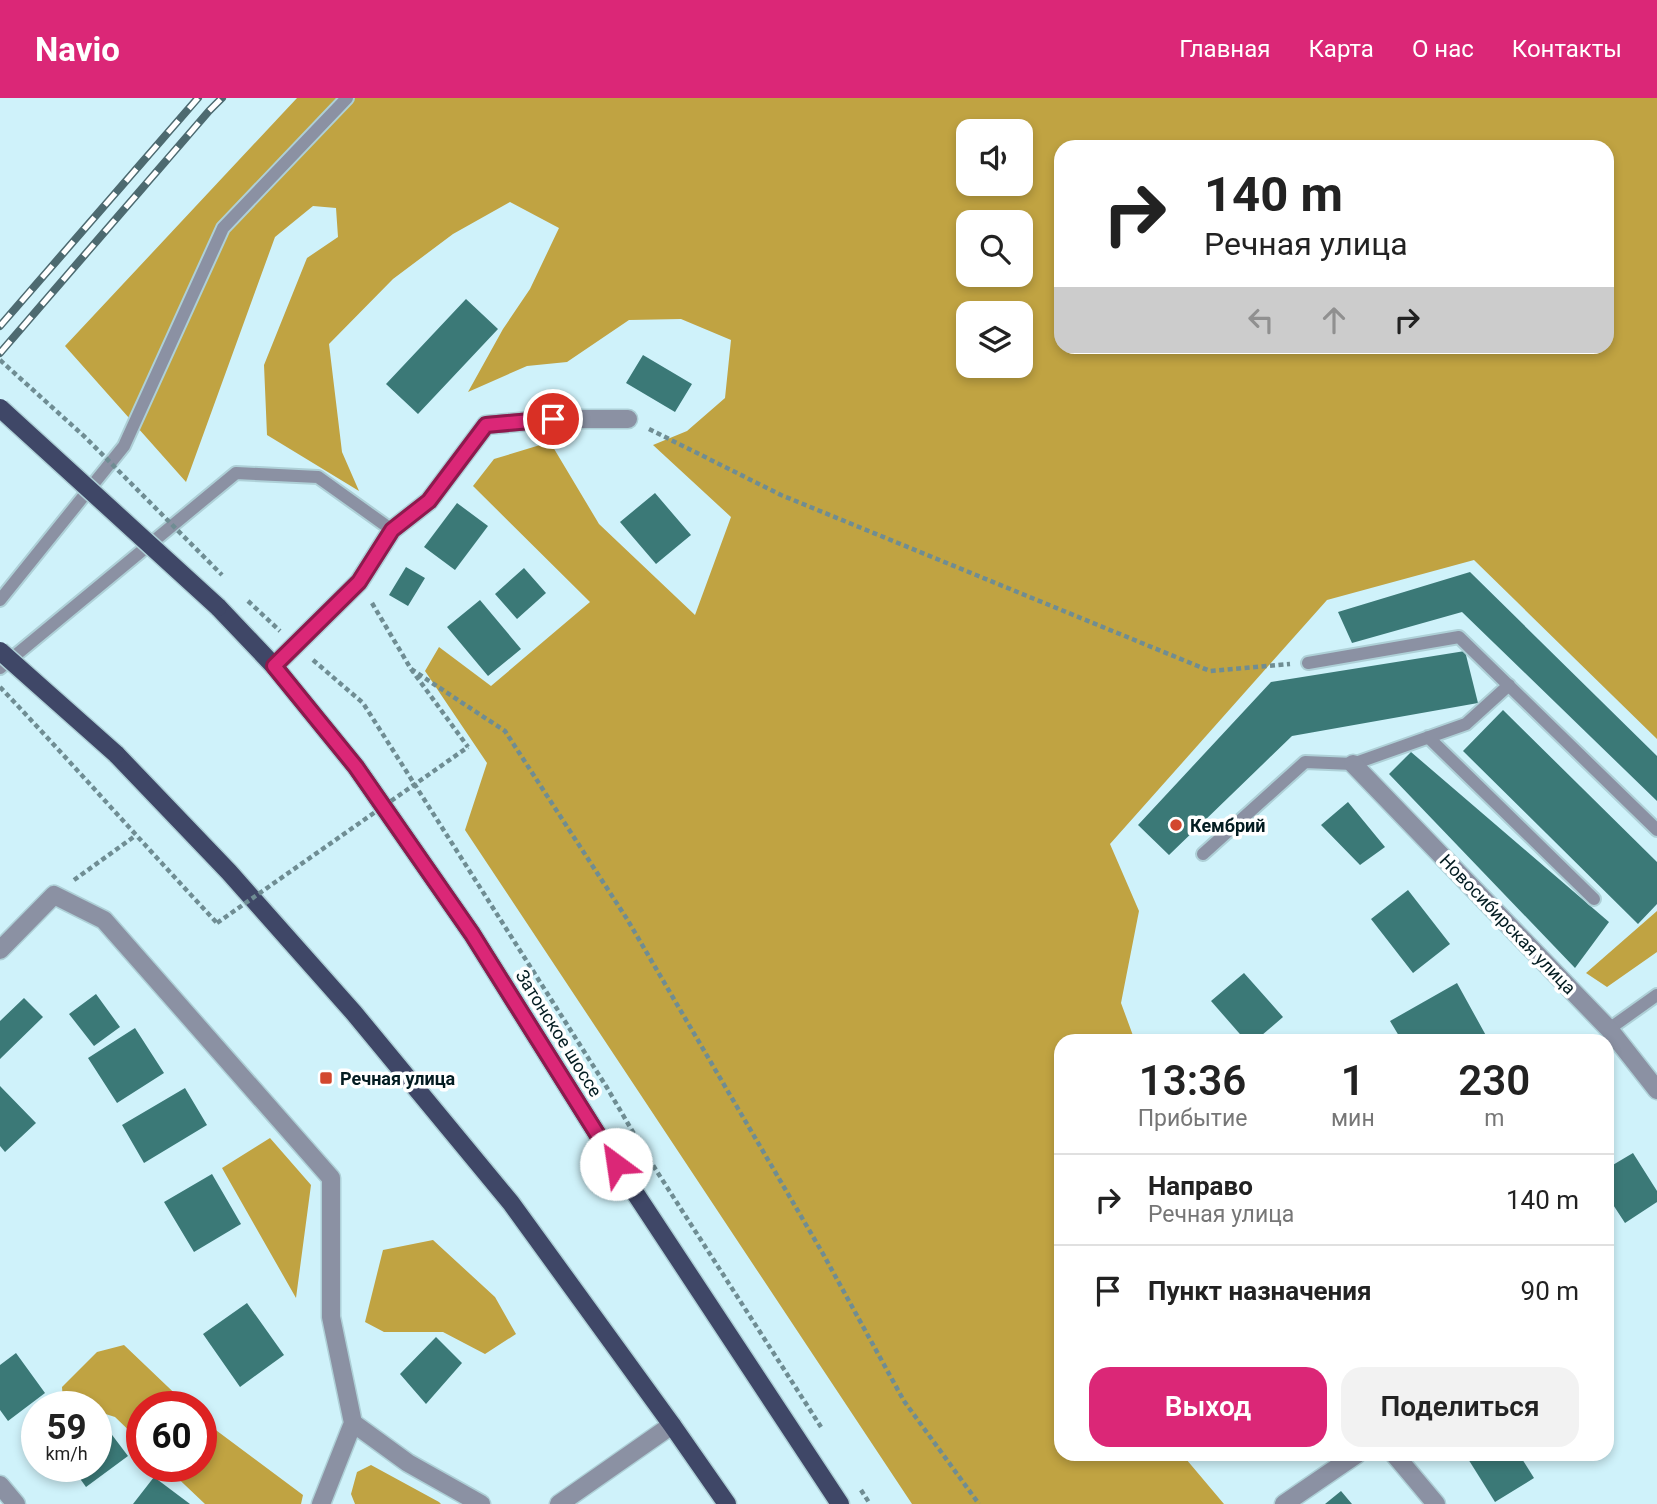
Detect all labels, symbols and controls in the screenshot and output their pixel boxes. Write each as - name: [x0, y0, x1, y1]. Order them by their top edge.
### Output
- text: Navio: [35, 30, 120, 69]
- text: Главная: [1179, 35, 1270, 63]
- text: Карта: [1308, 35, 1374, 63]
- text: О нас: [1412, 35, 1474, 63]
- text: Контакты: [1512, 35, 1622, 63]
- map controls: [956, 119, 1033, 378]
- button: sound: [956, 119, 1033, 196]
- text: 140 m: [1204, 166, 1343, 223]
- icon: right: [1089, 168, 1180, 259]
- button: search: [956, 210, 1033, 287]
- text: Речная улица: [1204, 225, 1408, 263]
- button: layers: [956, 301, 1033, 378]
- icon: left: [1242, 301, 1280, 339]
- icon: ahead: [1315, 301, 1353, 339]
- icon: right: [1388, 301, 1426, 339]
- pin: [523, 389, 583, 449]
- icon: arrive: [534, 400, 572, 438]
- place label: Кембрий: [1190, 815, 1265, 836]
- marker: Кембрий: [1168, 817, 1184, 833]
- street label: Новосибирская улица: [1436, 850, 1580, 998]
- street label: Затонское шоссе: [511, 966, 607, 1100]
- text: 13:36: [1139, 1056, 1246, 1105]
- text: 1: [1341, 1056, 1365, 1105]
- text: 230: [1458, 1056, 1530, 1105]
- place label: Речная улица: [340, 1068, 456, 1089]
- marker: Речная улица: [318, 1070, 334, 1086]
- text: Прибытие: [1138, 1105, 1247, 1132]
- text: мин: [1331, 1105, 1375, 1132]
- text: m: [1484, 1105, 1504, 1132]
- position arrow: [579, 1127, 653, 1201]
- text: Направо: [1148, 1171, 1253, 1201]
- icon: right: [1089, 1181, 1127, 1219]
- text: 140 m: [1506, 1185, 1579, 1215]
- text: Речная улица: [1148, 1201, 1294, 1228]
- icon: arrive: [1089, 1272, 1127, 1310]
- text: Пункт назначения: [1148, 1276, 1372, 1306]
- text: 90 m: [1521, 1276, 1579, 1306]
- button: Выход: [1089, 1367, 1327, 1447]
- button: Поделиться: [1341, 1367, 1579, 1447]
- speed limit sign: 60: [126, 1391, 217, 1482]
- text: 59: [46, 1407, 87, 1448]
- text: km/h: [45, 1443, 88, 1464]

